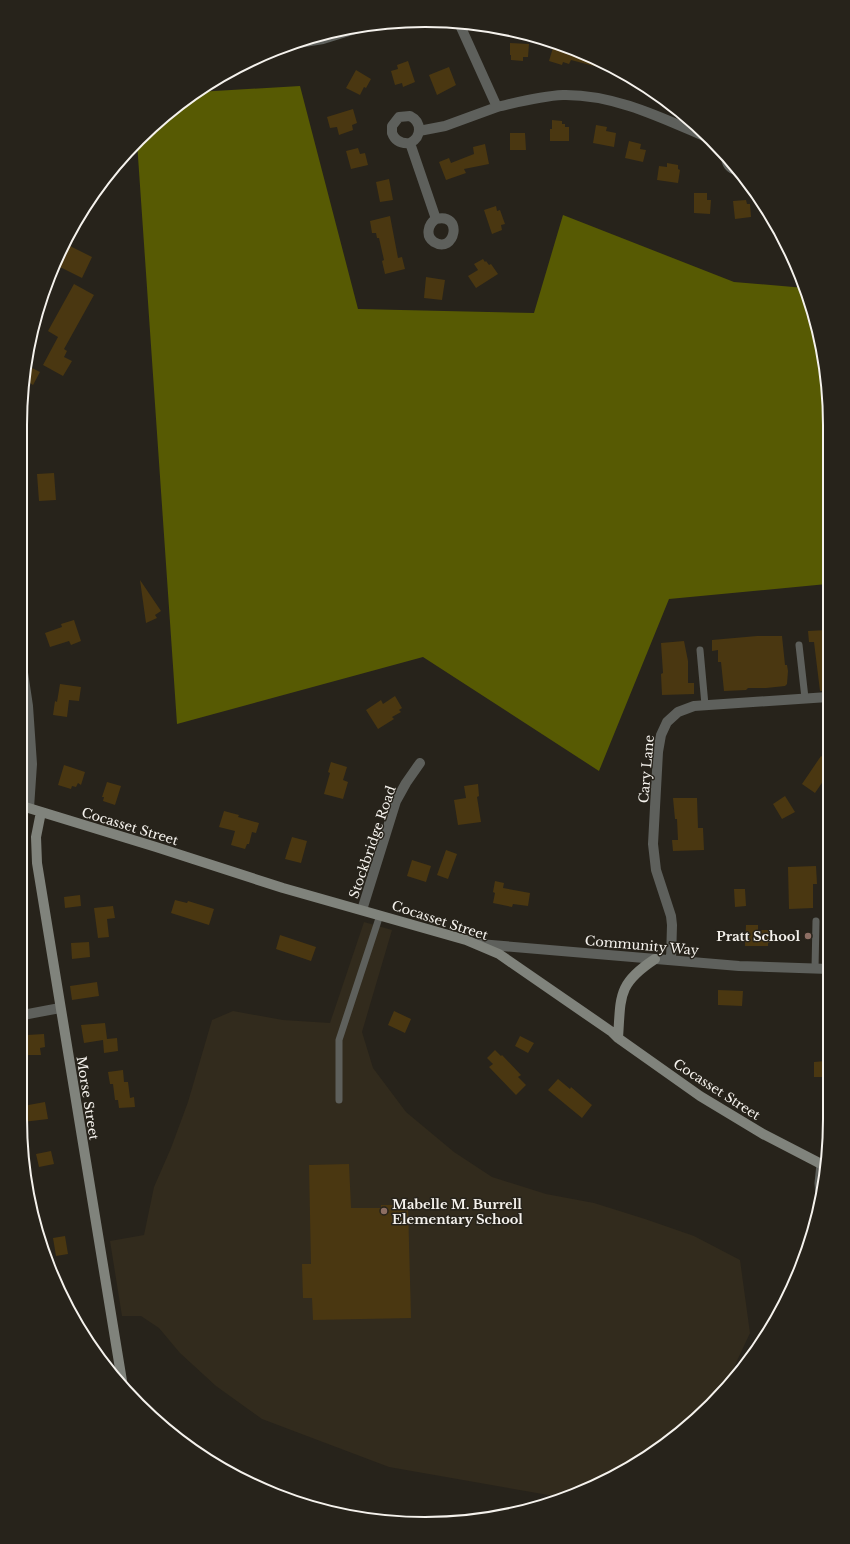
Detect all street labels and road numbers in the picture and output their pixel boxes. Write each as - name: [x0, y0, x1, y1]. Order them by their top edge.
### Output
- street label: Cary Lane: [635, 734, 658, 804]
- street label: Stockbridge Road: [345, 783, 400, 901]
- street label: Cocasset Street: [80, 804, 180, 849]
- street label: Cocasset Street: [390, 897, 490, 944]
- street label: Community Way: [584, 932, 700, 959]
- street label: Morse Street: [72, 1055, 103, 1141]
- street label: Cocasset Street: [670, 1055, 763, 1124]

